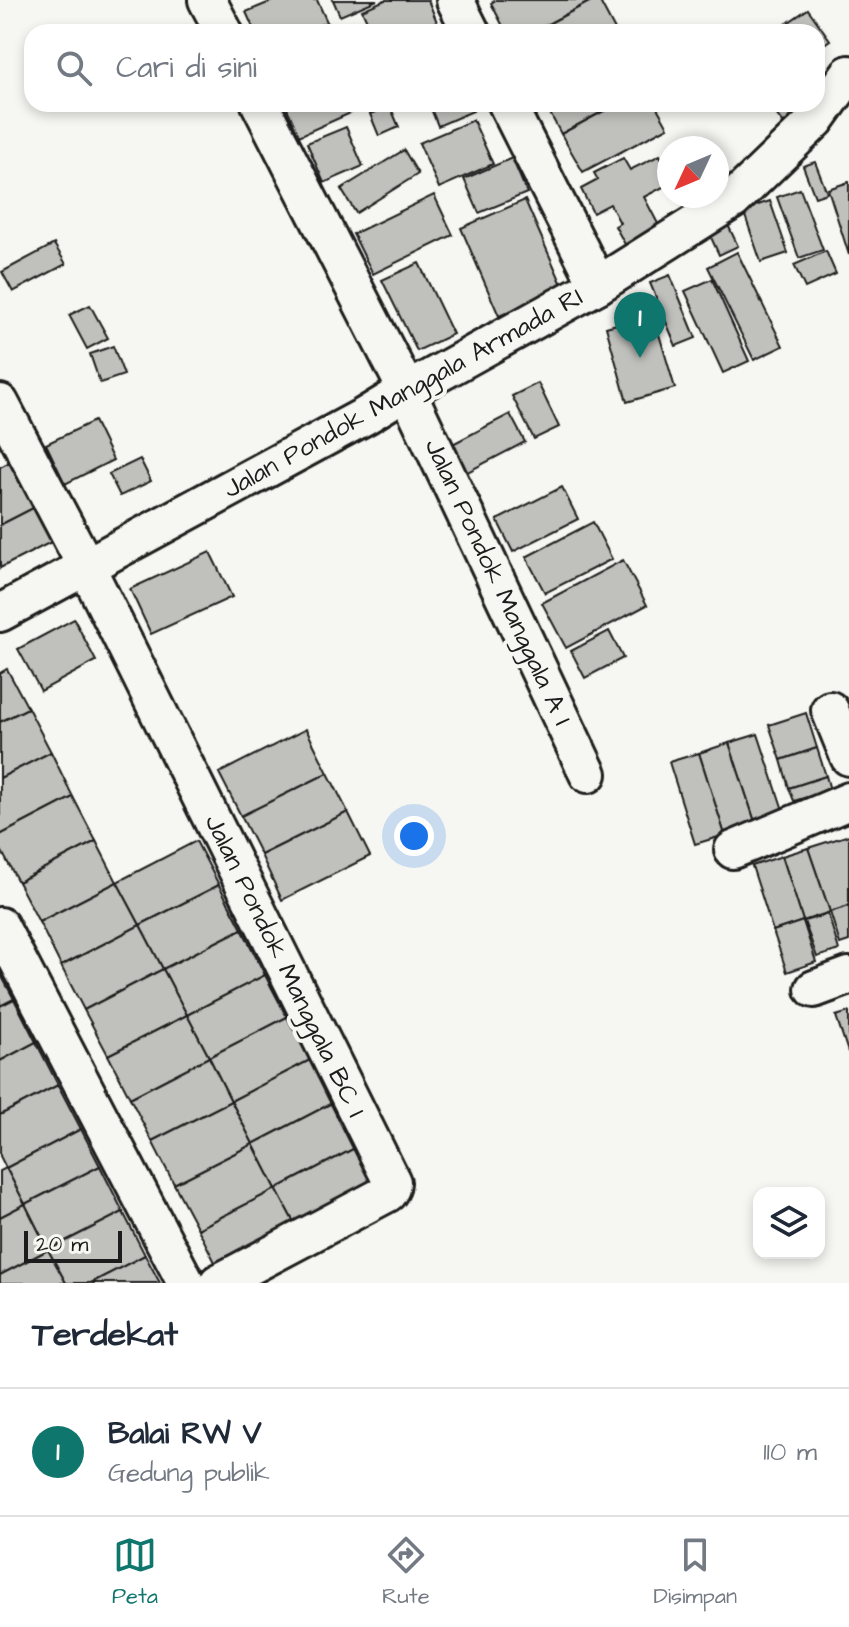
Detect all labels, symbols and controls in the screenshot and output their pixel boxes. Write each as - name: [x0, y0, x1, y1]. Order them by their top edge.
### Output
- search box: [24, 24, 825, 112]
- icon: search: [52, 46, 96, 90]
- text: Cari di sini: [116, 47, 257, 89]
- north arrow: [657, 136, 729, 208]
- street label: Jalan Pondok Manggala Armada RI: [217, 279, 590, 509]
- pin: 1: [614, 292, 666, 358]
- street label: Jalan Pondok Manggala A I: [414, 433, 580, 732]
- street label: Jalan Pondok Manggala BC I: [194, 808, 374, 1124]
- your location: [394, 816, 434, 856]
- map controls: [753, 1187, 825, 1259]
- button: layers: [753, 1187, 825, 1259]
- scale bar: [24, 1227, 122, 1263]
- text: 20 m: [36, 1229, 88, 1260]
- text: Terdekat: [32, 1311, 178, 1359]
- text: Balai RW V: [108, 1413, 262, 1455]
- text: 1: [56, 1434, 60, 1470]
- text: 110 m: [763, 1434, 817, 1470]
- text: Gedung publik: [108, 1455, 270, 1491]
- tab: Peta: [112, 1533, 158, 1612]
- tab: Rute: [382, 1533, 430, 1612]
- tab: Disimpan: [653, 1533, 737, 1612]

